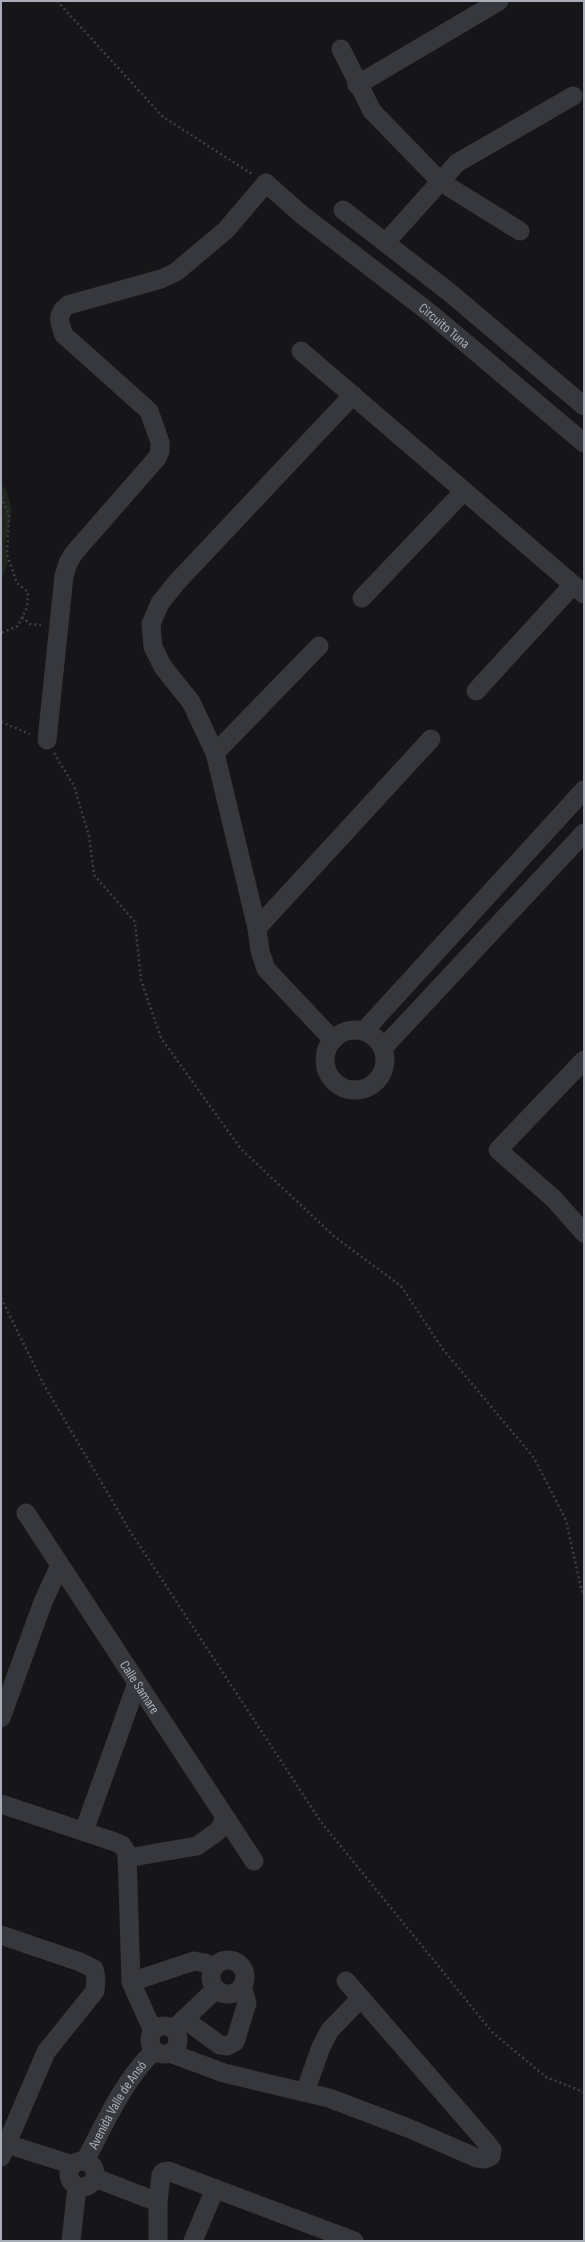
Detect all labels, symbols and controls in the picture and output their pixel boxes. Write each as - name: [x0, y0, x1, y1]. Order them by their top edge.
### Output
- street label: Circuito Tuna: [415, 300, 473, 352]
- street label: Calle Samare: [116, 1657, 163, 1717]
- street label: Avenida Valle de Ansó: [84, 2057, 150, 2153]

